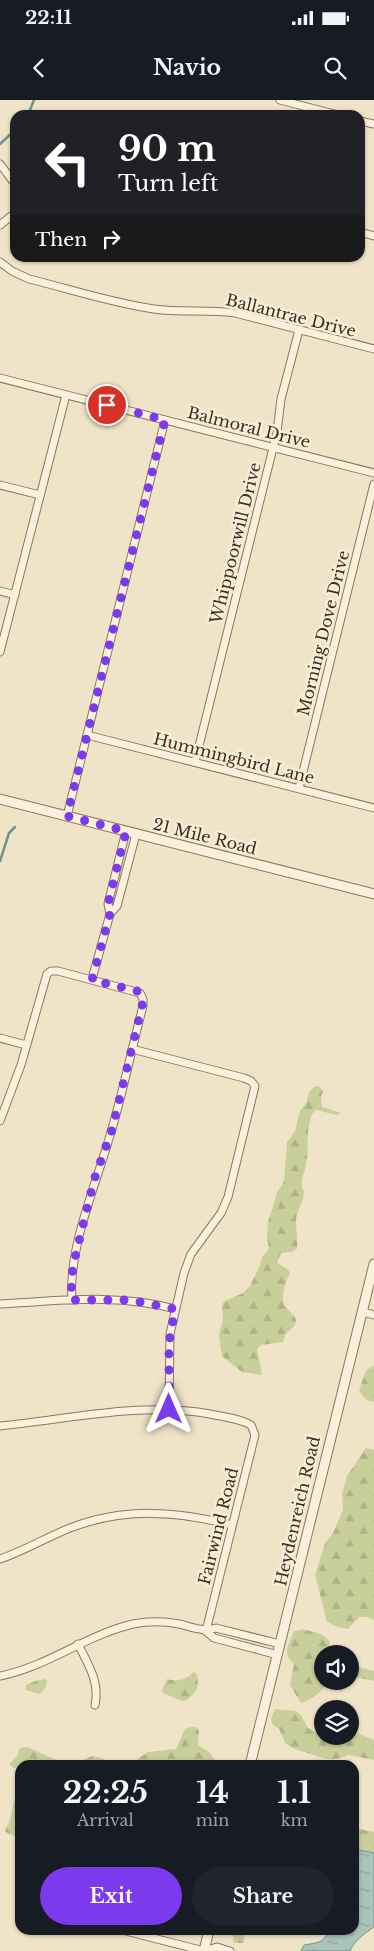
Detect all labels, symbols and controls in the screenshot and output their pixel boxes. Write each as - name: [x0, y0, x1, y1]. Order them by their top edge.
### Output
- text: 22:11: [25, 6, 72, 29]
- icon: back: [25, 54, 53, 82]
- text: Navio: [153, 54, 221, 81]
- icon: search: [321, 54, 349, 82]
- text: 90 m: [118, 127, 216, 170]
- icon: left: [35, 130, 100, 195]
- text: Turn left: [118, 170, 218, 197]
- icon: right: [97, 225, 125, 253]
- text: Then: [35, 228, 87, 251]
- street label: Ballantrae Drive: [224, 289, 358, 341]
- pin: [86, 384, 128, 426]
- icon: arrive: [93, 391, 121, 419]
- street label: Balmoral Drive: [185, 402, 313, 452]
- street label: Whippoorwill Drive: [205, 460, 265, 627]
- street label: Morning Dove Drive: [293, 548, 353, 718]
- street label: Hummingbird Lane: [151, 728, 317, 788]
- street label: 21 Mile Road: [151, 813, 259, 859]
- position arrow: [142, 1382, 194, 1434]
- street label: Heydenreich Road: [270, 1434, 324, 1588]
- street label: Fairwind Road: [194, 1465, 242, 1587]
- map controls: [314, 1645, 359, 1745]
- button: sound: [314, 1645, 359, 1690]
- button: layers: [314, 1700, 359, 1745]
- text: 22:25: [63, 1774, 148, 1811]
- text: 14: [196, 1774, 229, 1811]
- text: 1.1: [277, 1774, 311, 1811]
- text: Arrival: [77, 1810, 134, 1830]
- text: min: [196, 1810, 229, 1830]
- text: km: [281, 1810, 308, 1830]
- button: Exit: [40, 1867, 182, 1925]
- button: Share: [192, 1867, 334, 1925]

